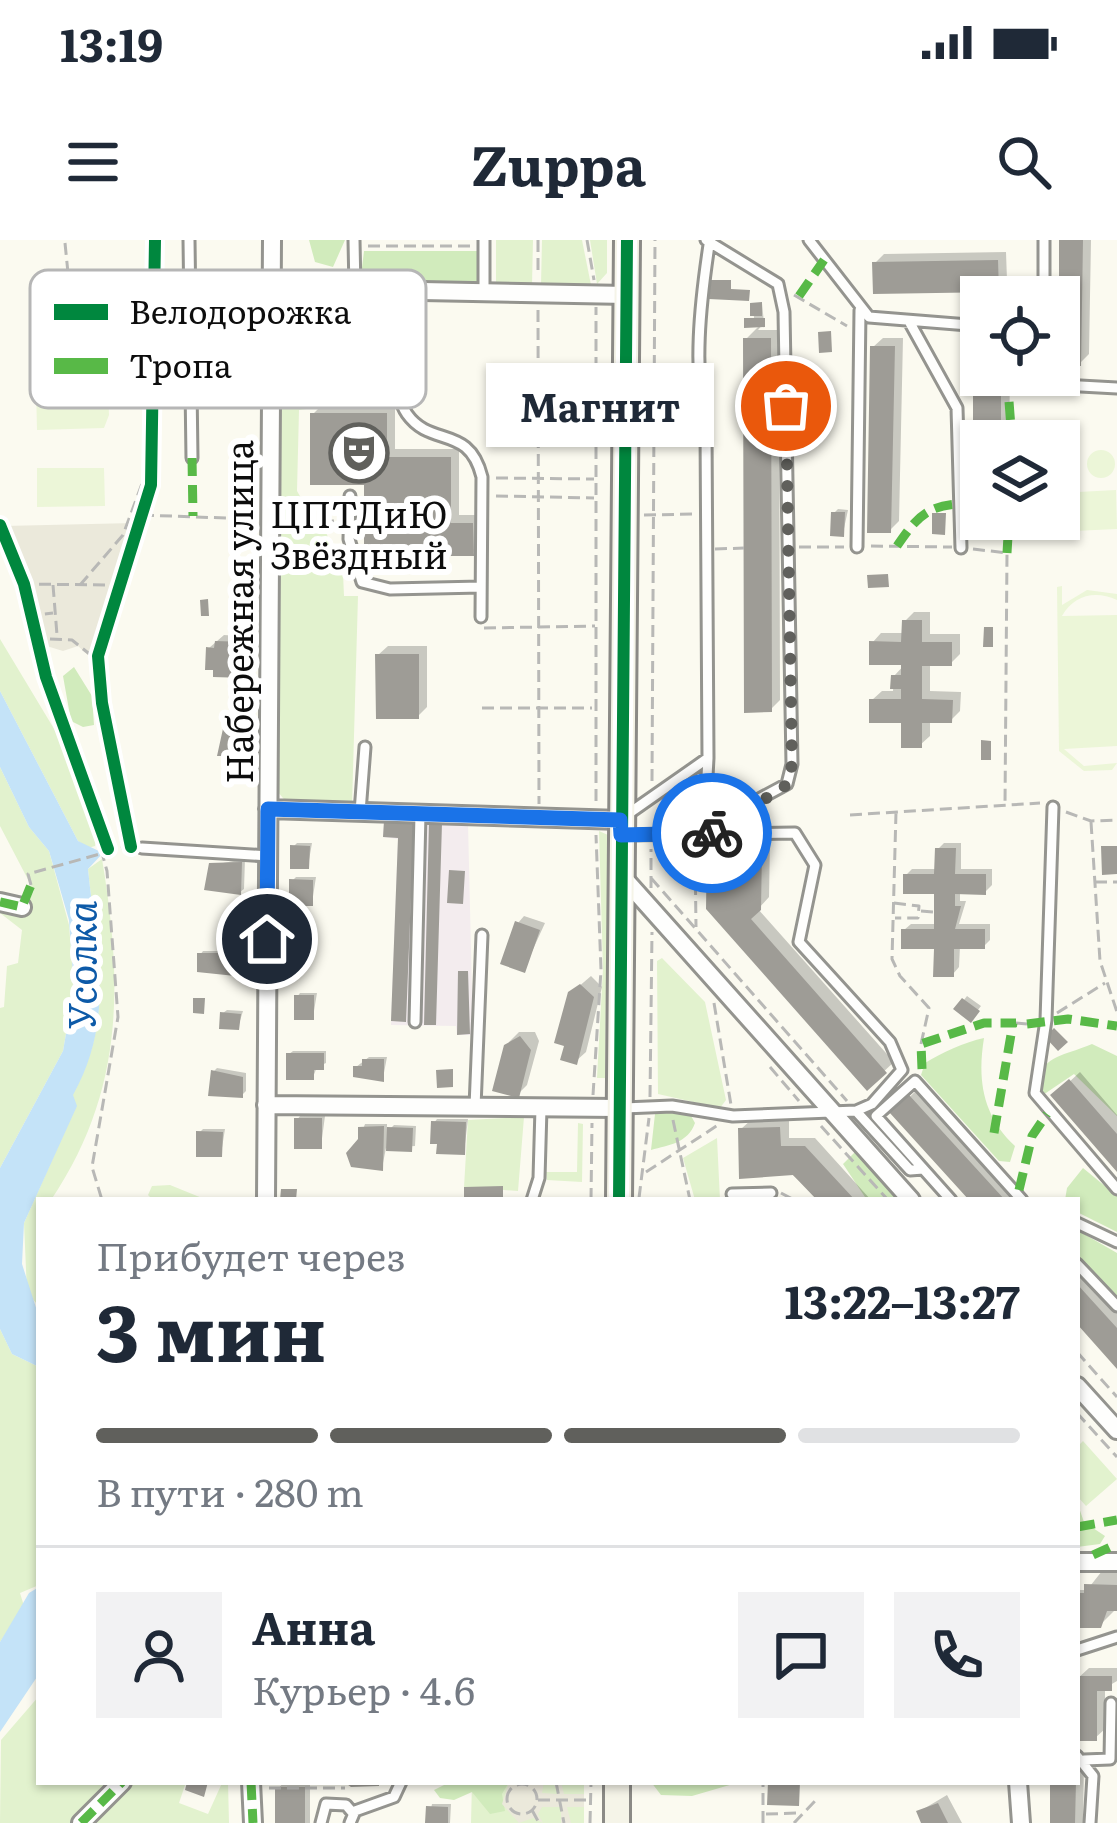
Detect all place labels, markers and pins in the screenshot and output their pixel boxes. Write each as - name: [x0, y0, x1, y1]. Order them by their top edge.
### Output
- pin: [735, 355, 837, 457]
- callout: Магнит: [486, 364, 714, 448]
- theatre icon: ЦПТДиЮ Звёздный: [328, 422, 390, 484]
- place label: ЦПТДиЮ Звёздный: [270, 486, 448, 580]
- pin: [216, 888, 318, 990]

